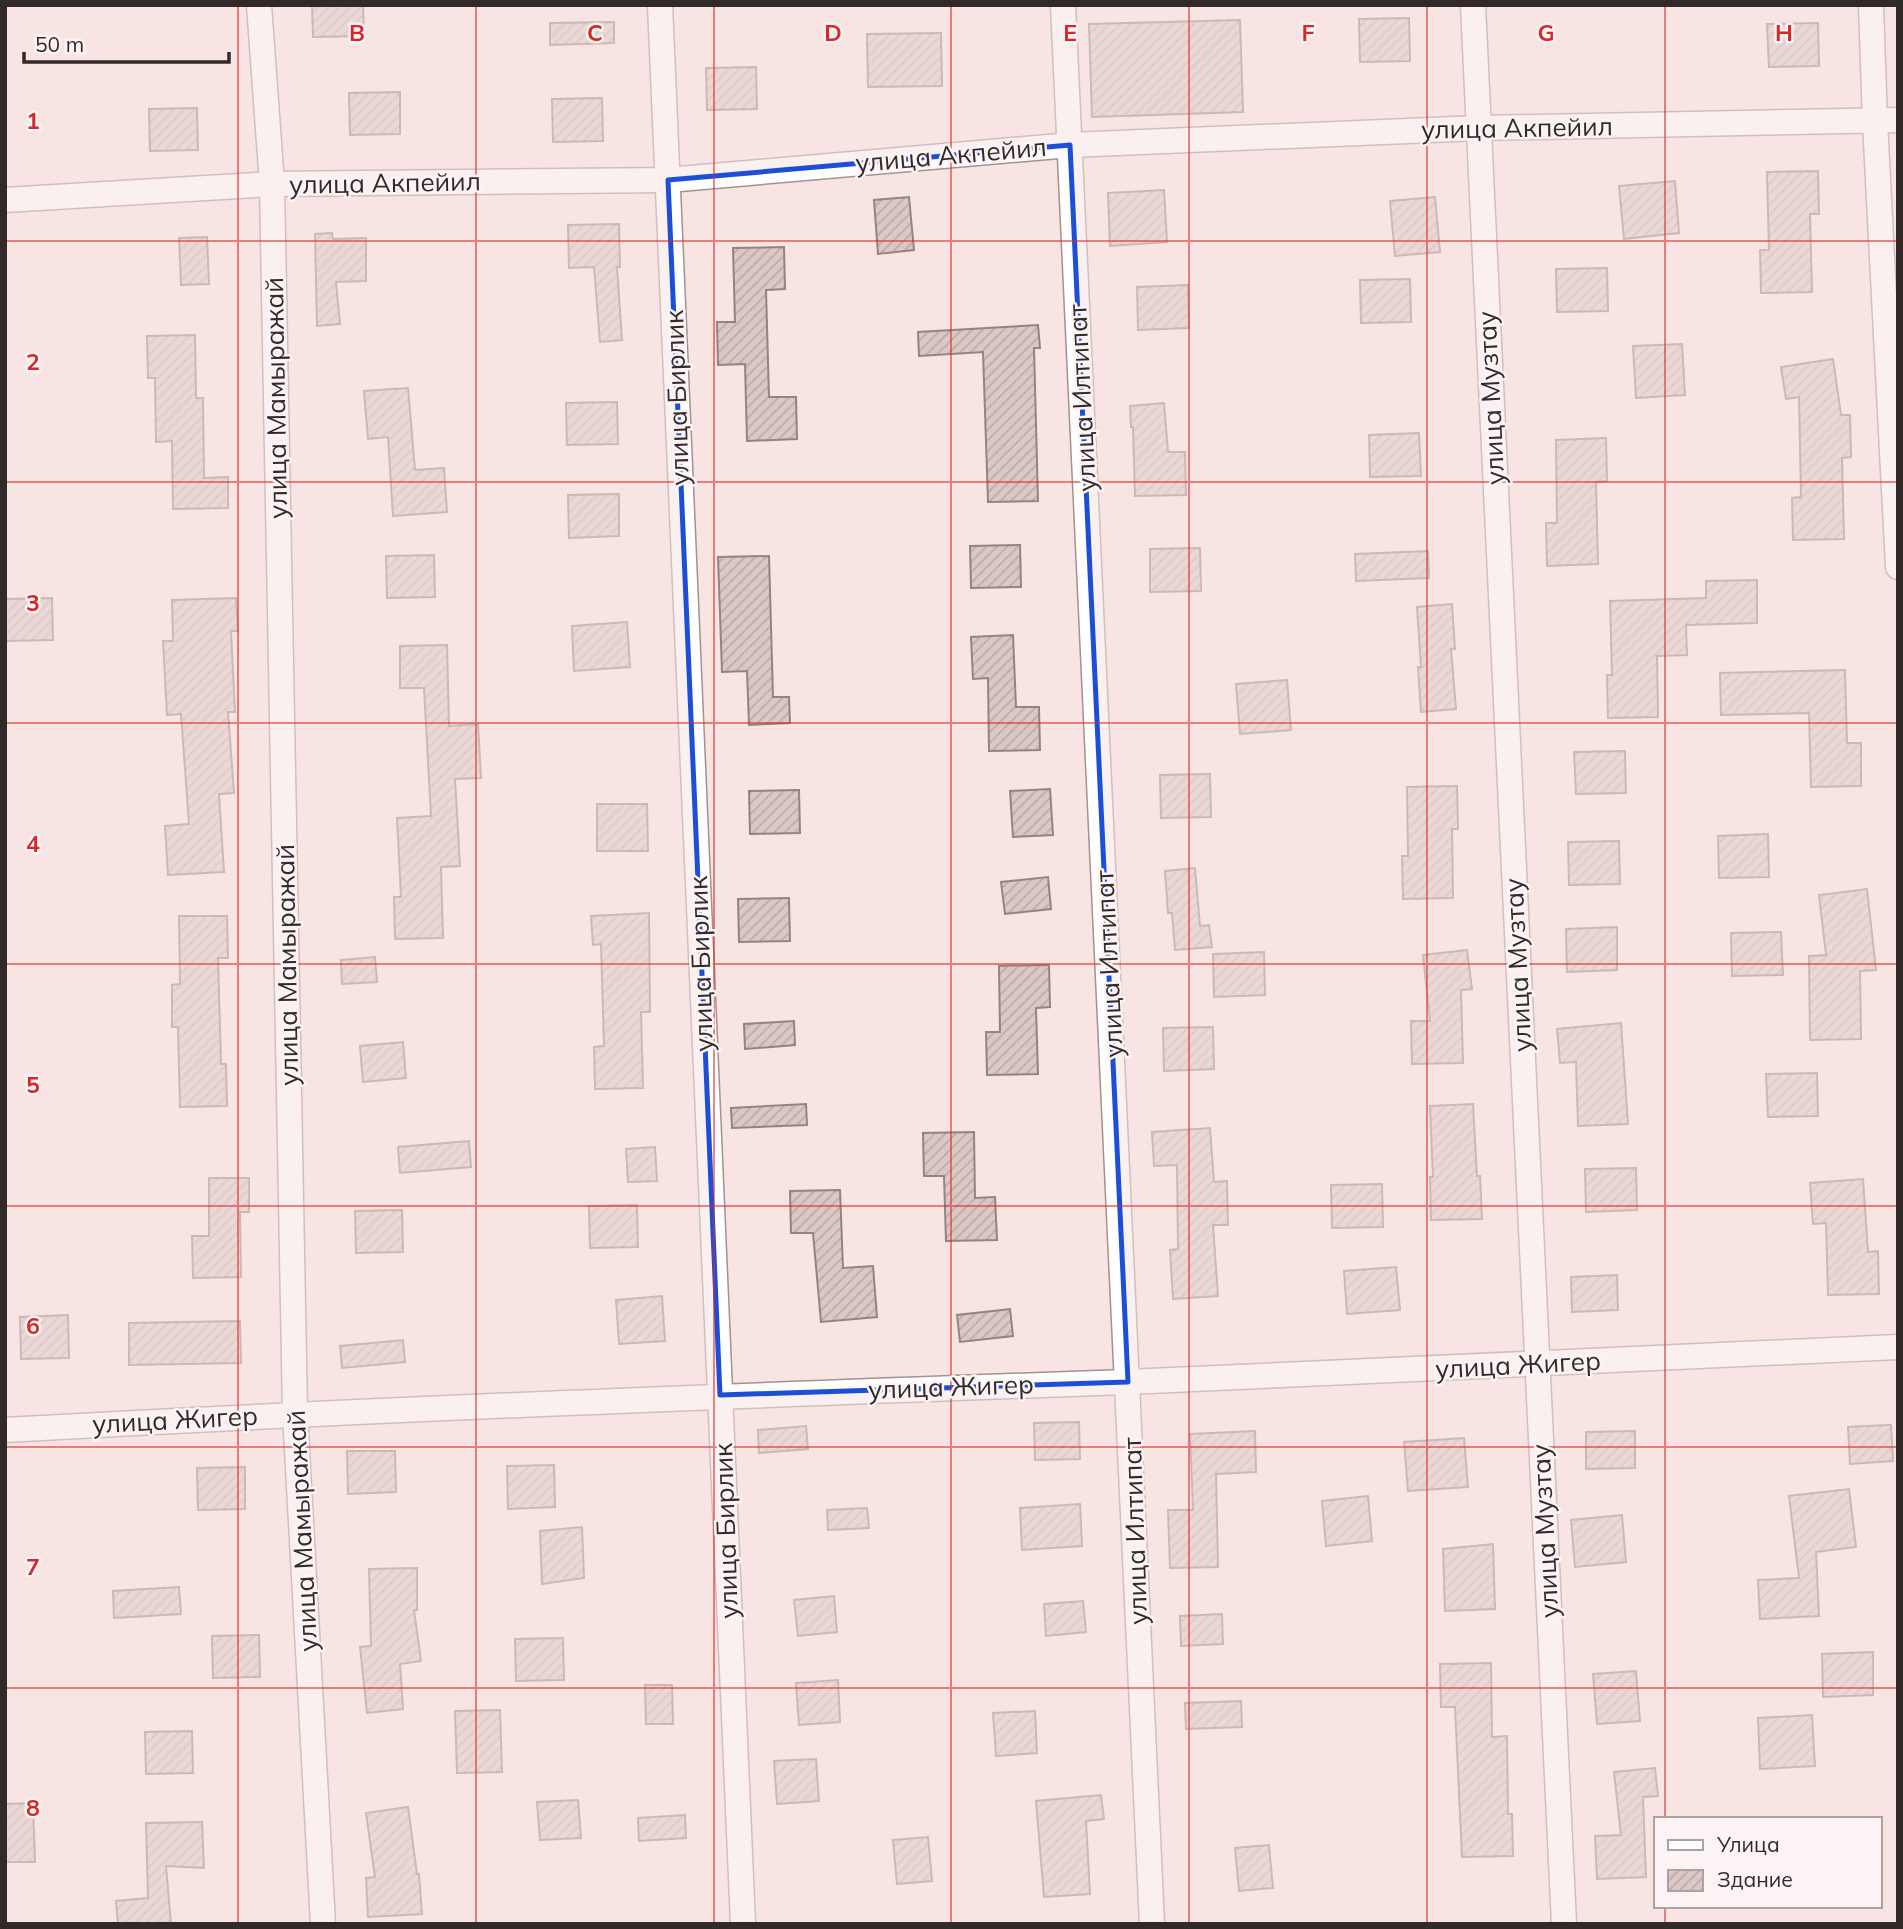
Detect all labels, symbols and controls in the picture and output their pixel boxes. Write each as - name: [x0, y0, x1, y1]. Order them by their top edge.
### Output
- text: B: [349, 18, 365, 47]
- text: C: [587, 18, 603, 47]
- text: D: [824, 18, 842, 47]
- text: E: [1063, 18, 1077, 47]
- text: F: [1301, 18, 1315, 47]
- text: G: [1537, 18, 1555, 47]
- text: H: [1775, 18, 1793, 47]
- scale bar: [24, 21, 229, 65]
- text: 50 m: [35, 31, 84, 57]
- text: 1: [26, 106, 40, 135]
- street label: улица Акпейил: [1421, 109, 1613, 146]
- street label: улица Акпейил: [854, 130, 1048, 179]
- street label: улица Акпейил: [289, 164, 481, 201]
- street label: улица Мамыражай: [257, 277, 294, 519]
- street label: улица Илтипат: [1060, 303, 1103, 493]
- street label: улица Бирлик: [657, 310, 696, 487]
- street label: улица Музтау: [1469, 310, 1512, 486]
- text: 2: [26, 347, 40, 376]
- text: 3: [26, 588, 40, 617]
- text: 4: [26, 829, 40, 858]
- street label: улица Мамыражай: [268, 844, 305, 1086]
- street label: улица Илтипат: [1087, 869, 1130, 1059]
- street label: улица Бирлик: [681, 876, 720, 1053]
- street label: улица Музтау: [1496, 877, 1539, 1053]
- text: 5: [26, 1070, 40, 1099]
- text: 6: [26, 1311, 40, 1340]
- street label: улица Жигер: [1434, 1344, 1602, 1385]
- street label: улица Жигер: [868, 1367, 1034, 1406]
- street label: улица Жигер: [91, 1399, 259, 1440]
- street label: улица Мамыражай: [279, 1410, 324, 1653]
- street label: улица Илтипат: [1115, 1436, 1154, 1625]
- street label: улица Бирлик: [706, 1443, 745, 1620]
- street label: улица Музтау: [1523, 1443, 1566, 1619]
- text: 7: [26, 1552, 40, 1581]
- text: 8: [26, 1793, 40, 1822]
- legend: [1654, 1817, 1882, 1908]
- text: Улица: [1716, 1831, 1780, 1857]
- text: Здание: [1717, 1866, 1793, 1892]

